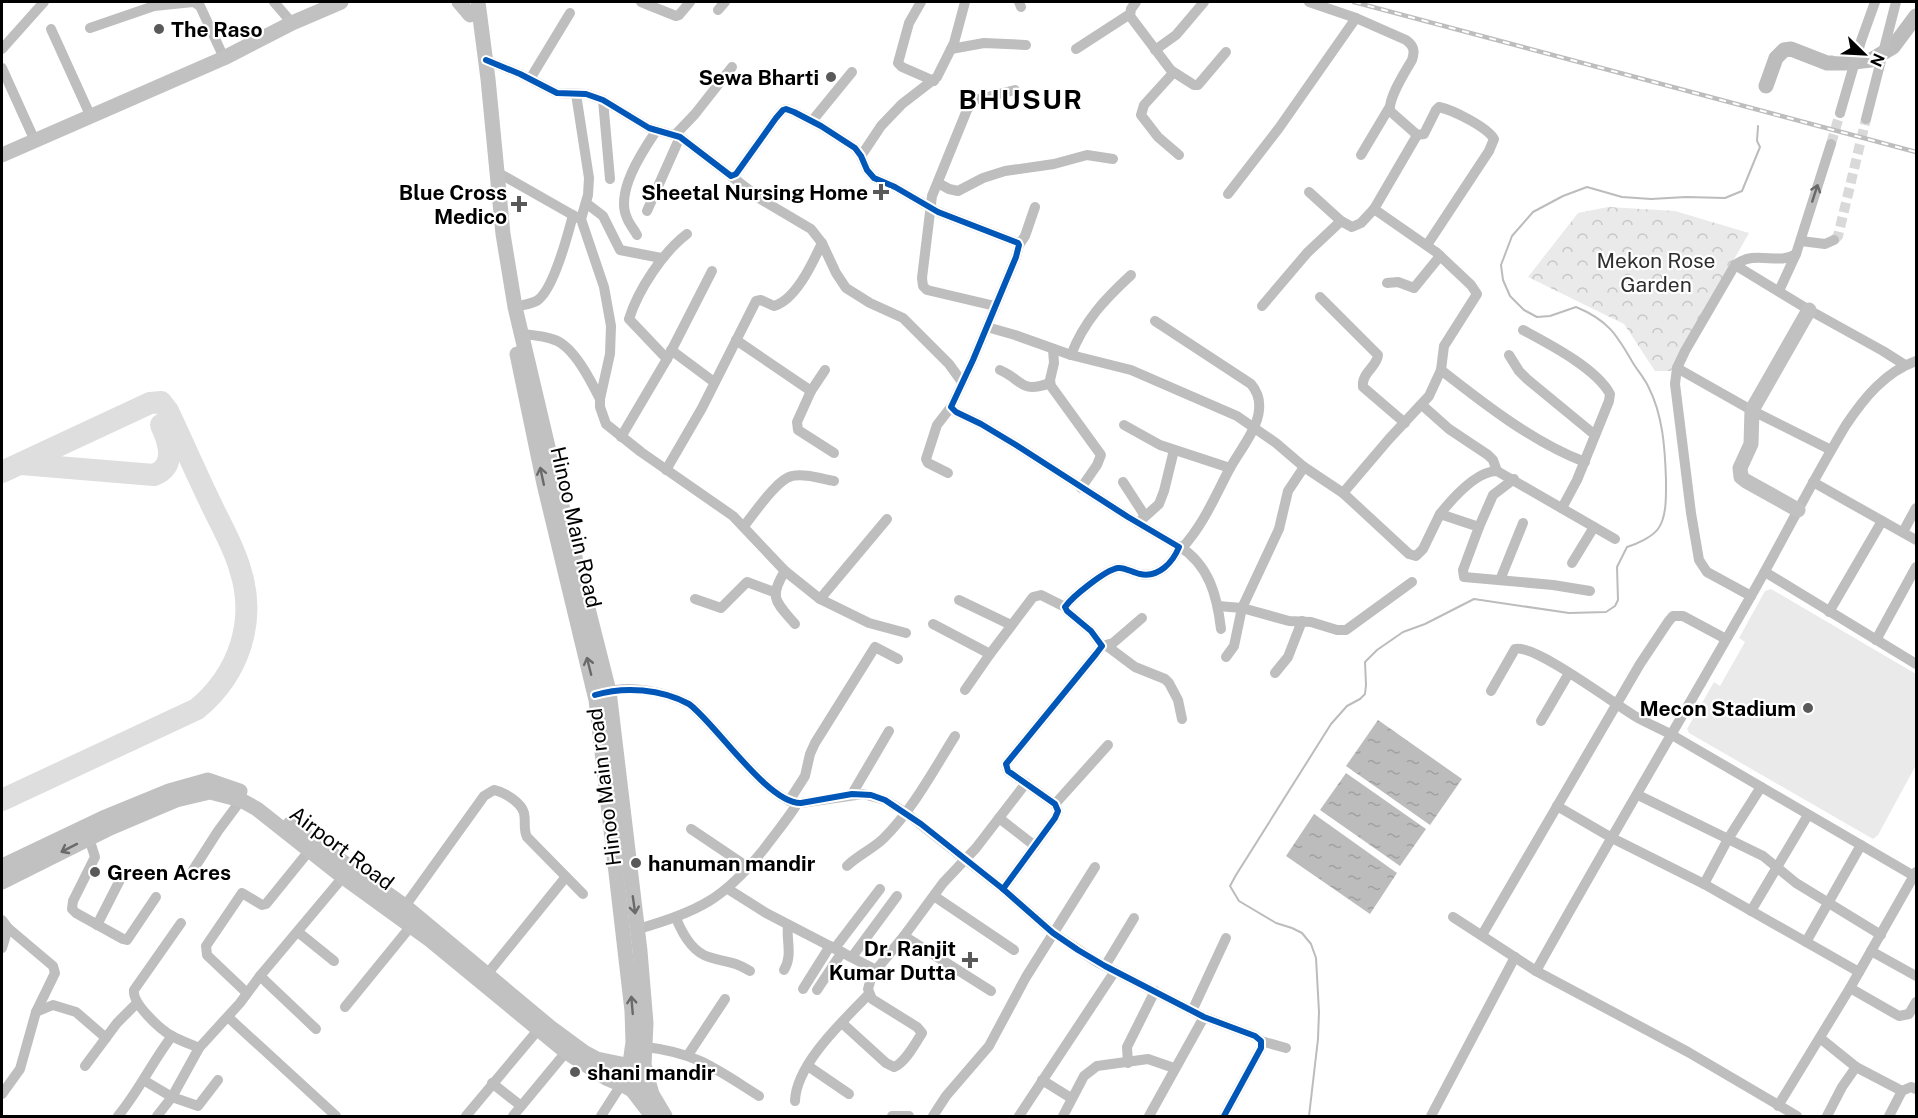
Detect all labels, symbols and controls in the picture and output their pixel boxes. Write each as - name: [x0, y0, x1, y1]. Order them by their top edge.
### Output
- place label: The Raso: [171, 17, 263, 42]
- marker: The Raso: [152, 22, 166, 36]
- north arrow: [1834, 24, 1894, 84]
- text: N: [1866, 50, 1888, 69]
- place label: Sewa Bharti: [698, 65, 819, 90]
- marker: Sewa Bharti: [824, 70, 838, 84]
- district label: BHUSUR: [959, 83, 1083, 115]
- place label: Blue Cross Medico: [399, 180, 507, 229]
- place label: Sheetal Nursing Home: [641, 180, 868, 205]
- marker: Sheetal Nursing Home: [872, 183, 890, 201]
- one-way arrow: [1811, 184, 1822, 203]
- marker: Blue Cross Medico: [512, 197, 526, 211]
- park label: Mekon Rose Garden: [1597, 248, 1715, 297]
- street label: Hinoo Main Road: [545, 444, 607, 610]
- one-way arrow: [536, 467, 547, 486]
- one-way arrow: [582, 656, 594, 675]
- place label: Mecon Stadium: [1640, 696, 1796, 721]
- marker: Mecon Stadium: [1801, 701, 1815, 715]
- street label: Hinoo Main road: [582, 707, 626, 867]
- street label: Airport Road: [285, 801, 399, 895]
- one-way arrow: [60, 843, 78, 854]
- place label: hanuman mandir: [648, 851, 816, 876]
- marker: hanuman mandir: [629, 856, 643, 870]
- place label: Green Acres: [107, 860, 231, 885]
- marker: Green Acres: [88, 865, 102, 879]
- one-way arrow: [629, 895, 640, 914]
- place label: Dr. Ranjit Kumar Dutta: [829, 936, 956, 985]
- marker: Dr. Ranjit Kumar Dutta: [961, 951, 979, 969]
- one-way arrow: [626, 995, 637, 1015]
- place label: shani mandir: [587, 1060, 716, 1085]
- marker: shani mandir: [568, 1065, 582, 1079]

